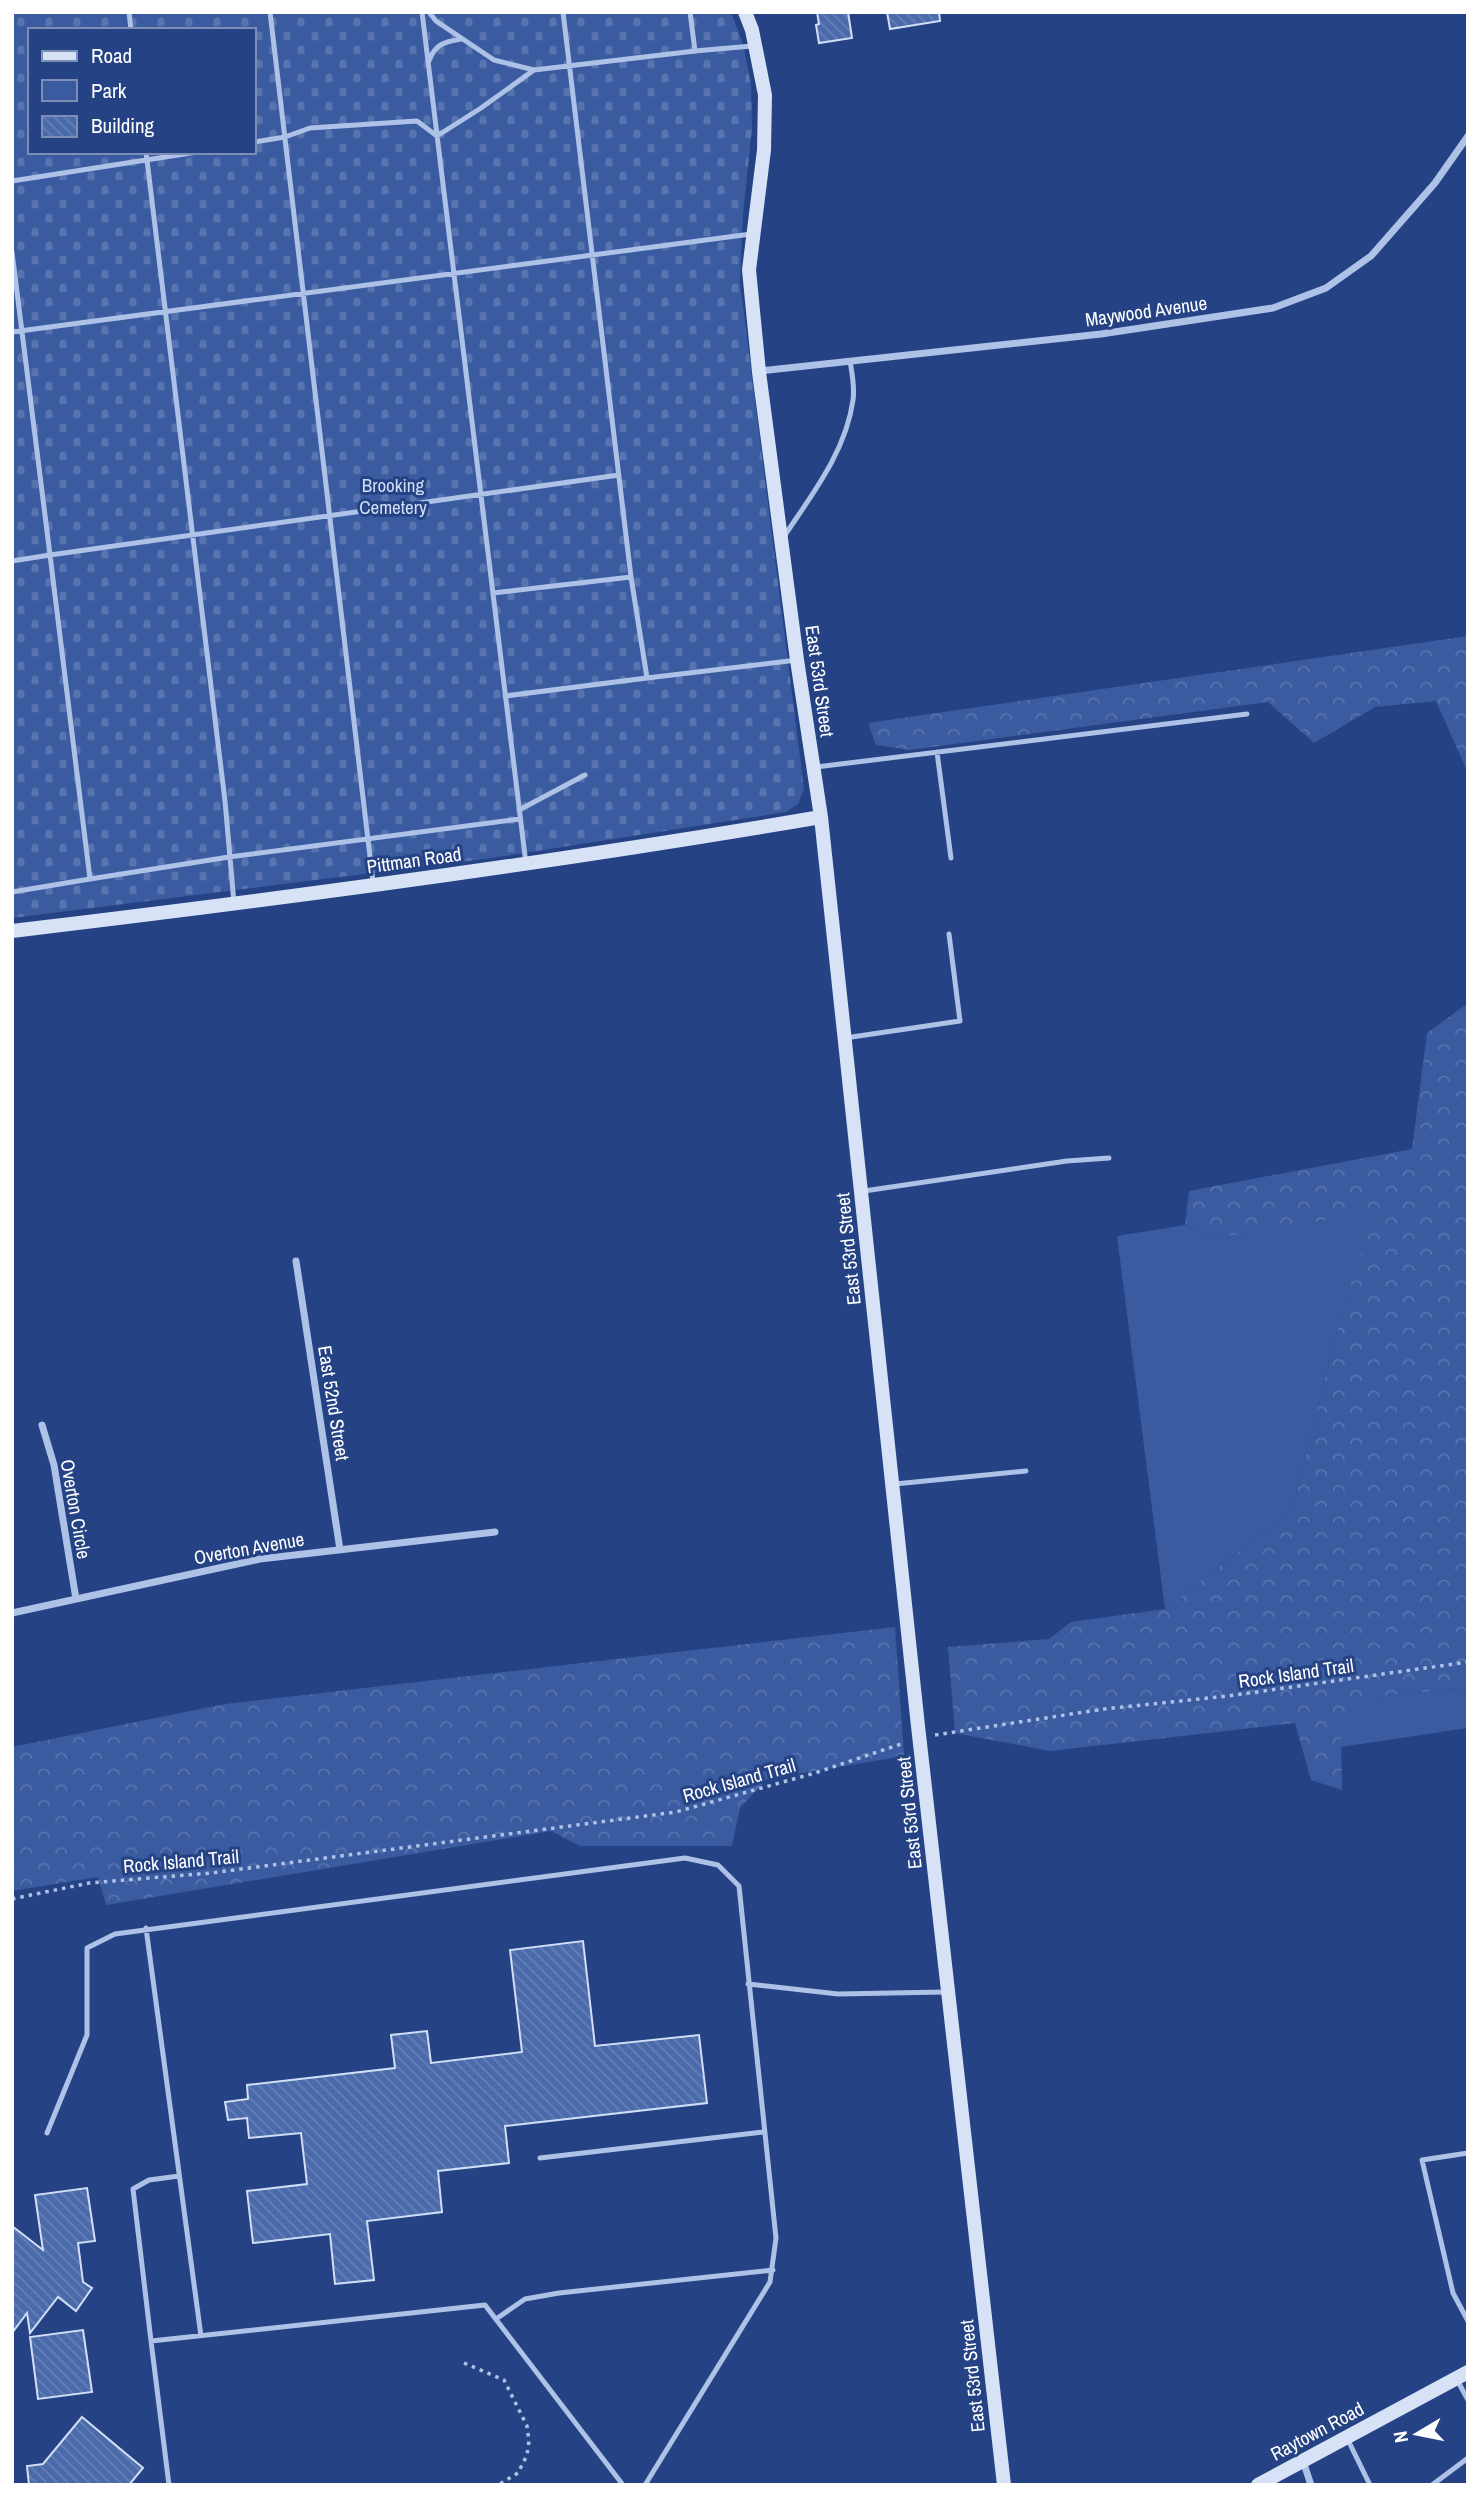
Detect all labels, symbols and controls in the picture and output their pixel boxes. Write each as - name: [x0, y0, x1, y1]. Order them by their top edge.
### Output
- legend: [28, 28, 256, 154]
- text: Road: [91, 41, 132, 70]
- text: Park: [91, 76, 127, 105]
- text: Building: [91, 111, 155, 140]
- street label: Maywood Avenue: [1083, 290, 1209, 332]
- park label: Brooking Cemetery: [359, 472, 427, 520]
- street label: East 53rd Street: [799, 623, 841, 739]
- street label: Pittman Road: [365, 840, 463, 880]
- street label: East 53rd Street: [829, 1191, 867, 1306]
- street label: East 52nd Street: [312, 1344, 356, 1463]
- street label: Overton Circle: [54, 1457, 98, 1561]
- street label: Overton Avenue: [192, 1526, 306, 1570]
- street label: Rock Island Trail: [1237, 1652, 1355, 1694]
- street label: Rock Island Trail: [680, 1752, 798, 1808]
- street label: East 53rd Street: [890, 1755, 928, 1870]
- street label: Rock Island Trail: [122, 1843, 240, 1879]
- street label: East 53rd Street: [953, 2318, 991, 2433]
- street label: Raytown Road: [1266, 2396, 1368, 2466]
- north arrow: [1382, 2399, 1452, 2469]
- text: N: [1386, 2429, 1414, 2445]

